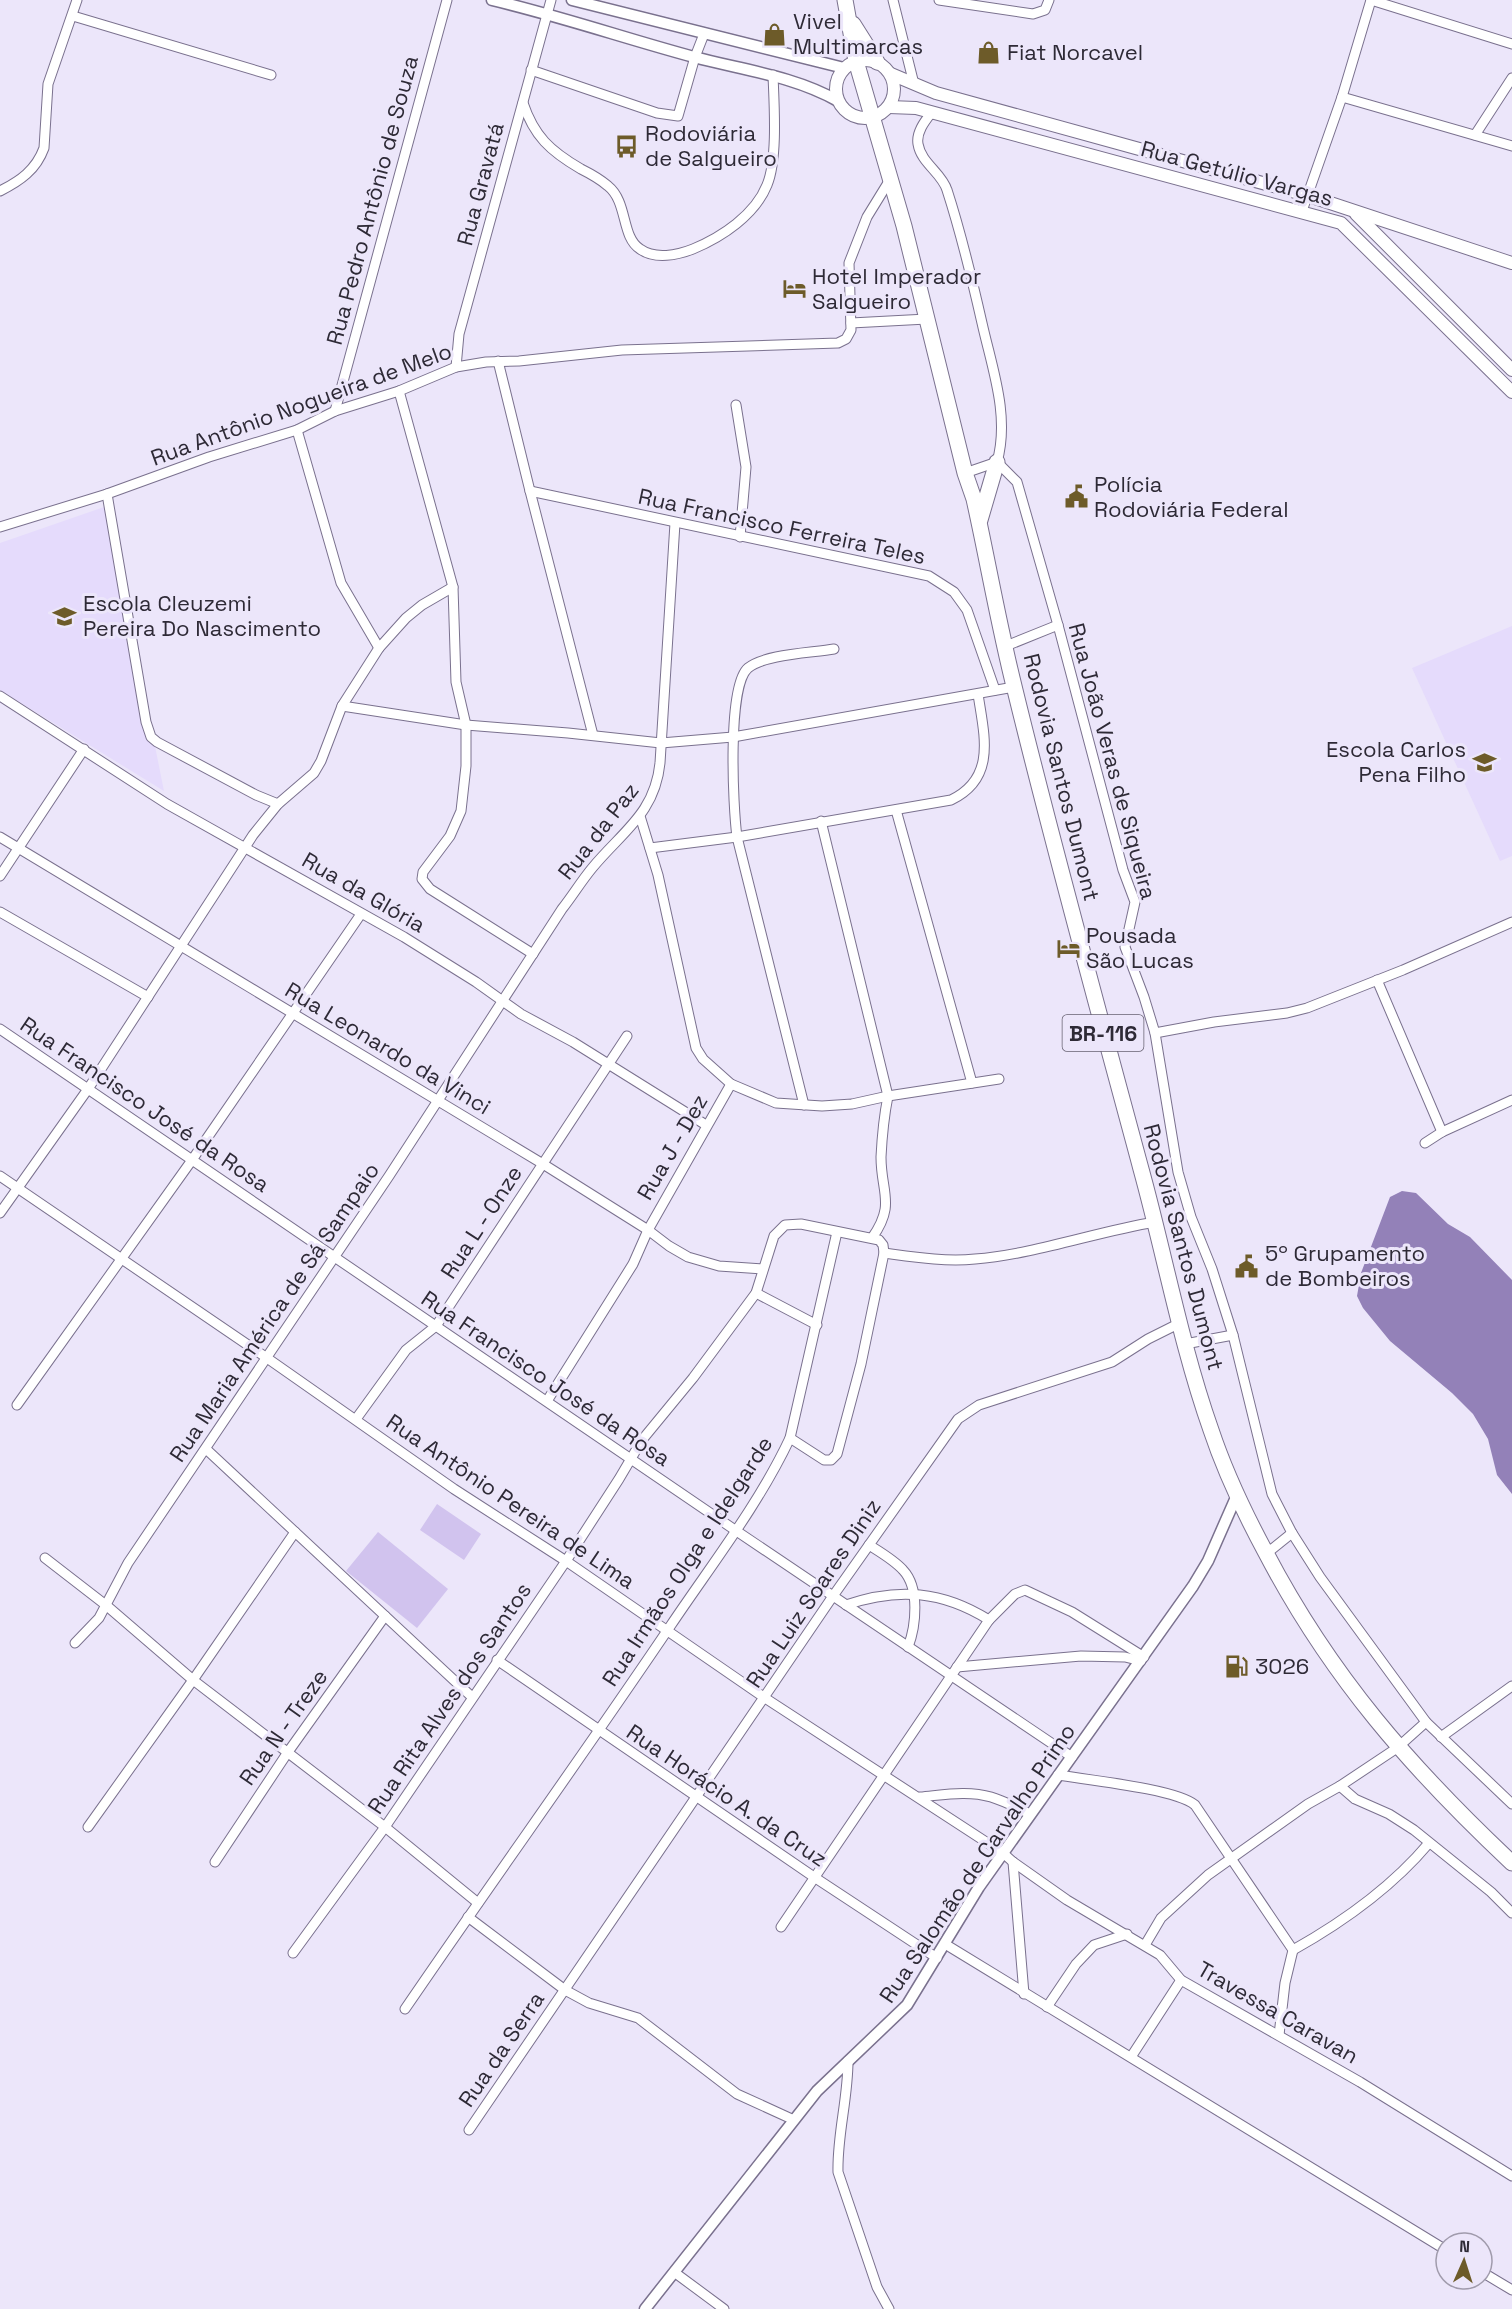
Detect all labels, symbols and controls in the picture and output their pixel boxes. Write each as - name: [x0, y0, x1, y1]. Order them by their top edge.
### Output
- place label: Vivel Multimarcas: [793, 7, 923, 60]
- shop icon: Vivel Multimarcas: [762, 21, 788, 47]
- place label: Fiat Norcavel: [1007, 38, 1143, 66]
- shop icon: Fiat Norcavel: [976, 39, 1002, 65]
- street label: Rua Pedro Antônio de Souza: [320, 52, 424, 348]
- street label: Rua Gravatá: [450, 119, 510, 249]
- place label: Rodoviária de Salgueiro: [645, 119, 777, 172]
- bus stop icon: Rodoviária de Salgueiro: [614, 133, 640, 159]
- street label: Rua Getúlio Vargas: [1138, 134, 1336, 212]
- place label: Hotel Imperador Salgueiro: [812, 262, 981, 315]
- hotel icon: Hotel Imperador Salgueiro: [781, 276, 807, 302]
- street label: Rua Antônio Nogueira de Melo: [147, 336, 455, 472]
- place label: Polícia Rodoviária Federal: [1094, 470, 1289, 523]
- street label: Rua Francisco Ferreira Teles: [636, 482, 928, 570]
- public building icon: Polícia Rodoviária Federal: [1063, 484, 1089, 510]
- place label: Escola Cleuzemi Pereira Do Nascimento: [83, 589, 321, 642]
- school or university icon: Escola Cleuzemi Pereira Do Nascimento: [52, 603, 78, 629]
- street label: Rua João Veras de Siqueira: [1063, 620, 1163, 903]
- street label: Rodovia Santos Dumont: [1018, 650, 1106, 904]
- place label: Escola Carlos Pena Filho: [1326, 735, 1466, 788]
- school or university icon: Escola Carlos Pena Filho: [1471, 749, 1497, 775]
- street label: Rua da Paz: [551, 777, 645, 885]
- street label: Rua da Glória: [297, 845, 431, 939]
- place label: Pousada São Lucas: [1086, 921, 1194, 974]
- hotel icon: Pousada São Lucas: [1055, 935, 1081, 961]
- street label: Rua Leonardo da Vinci: [280, 976, 496, 1120]
- street label: Rua Francisco José da Rosa: [15, 1010, 275, 1198]
- road number: BR-116: [1062, 1015, 1144, 1051]
- street label: Rua J - Dez: [631, 1089, 713, 1205]
- street label: Rodovia Santos Dumont: [1138, 1121, 1230, 1373]
- street label: Rua Maria América de Sá Sampaio: [163, 1157, 385, 1467]
- street label: Rua L - Onze: [434, 1160, 528, 1284]
- place label: 5º Grupamento de Bombeiros: [1265, 1239, 1425, 1292]
- public building icon: 5º Grupamento de Bombeiros: [1234, 1253, 1260, 1279]
- street label: Rua Francisco José da Rosa: [416, 1284, 676, 1472]
- street label: Rua Antônio Pereira de Lima: [381, 1407, 641, 1595]
- street label: Rua Irmãos Olga e Idelgarde: [596, 1431, 778, 1691]
- street label: Rua Luiz Soares Diniz: [739, 1493, 887, 1693]
- street label: Rua Rita Alves dos Santos: [361, 1577, 537, 1819]
- place label: 3026: [1255, 1652, 1309, 1680]
- fuel station icon: 3026: [1224, 1653, 1250, 1679]
- street label: Rua N - Treze: [233, 1663, 333, 1791]
- street label: Rua Horácio A. da Cruz: [621, 1718, 833, 1872]
- street label: Rua Salomão de Carvalho Primo: [873, 1718, 1081, 2008]
- street label: Travessa Caravan: [1192, 1954, 1364, 2070]
- street label: Rua da Serra: [452, 1986, 550, 2112]
- north arrow: [1434, 2231, 1494, 2291]
- text: N: [1459, 2236, 1471, 2257]

